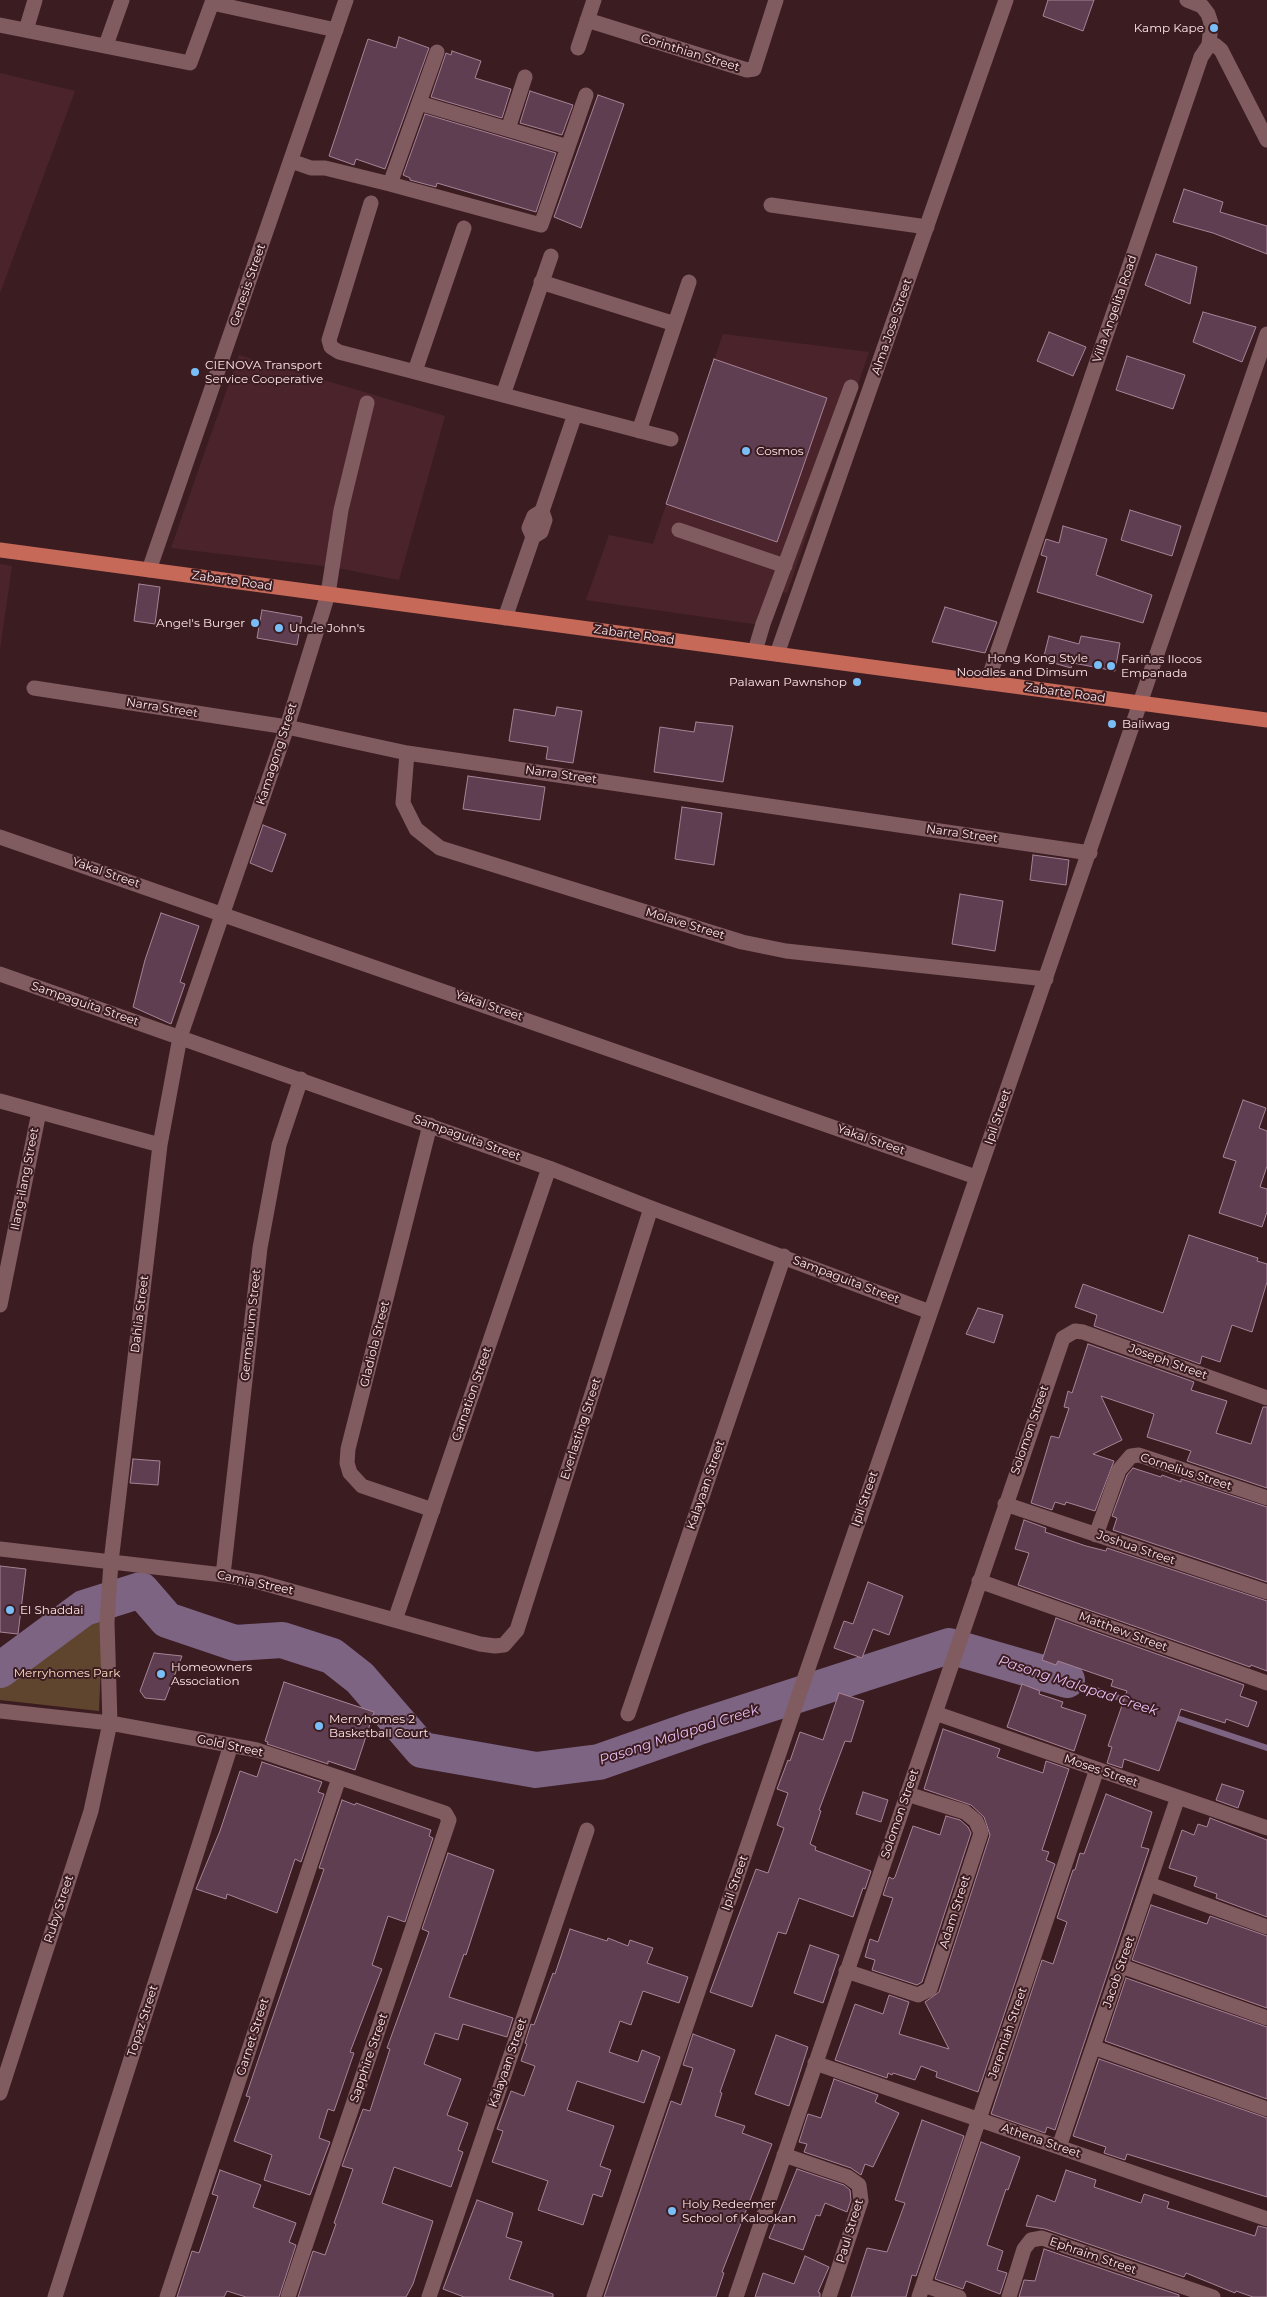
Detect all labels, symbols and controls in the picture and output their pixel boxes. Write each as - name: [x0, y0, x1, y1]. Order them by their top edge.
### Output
- place label: Kamp Kape: [1134, 21, 1204, 35]
- marker: Kamp Kape: [1208, 22, 1220, 34]
- street label: Corinthian Street: [639, 31, 741, 75]
- street label: Genesis Street: [227, 242, 269, 328]
- street label: Villa Angelita Road: [1090, 253, 1140, 365]
- street label: Alma Jose Street: [869, 277, 915, 377]
- place label: CIENOVA Transport Service Cooperative: [205, 358, 323, 386]
- marker: CIENOVA Transport Service Cooperative: [189, 366, 201, 378]
- place label: Cosmos: [756, 444, 804, 458]
- marker: Cosmos: [740, 445, 752, 457]
- street label: Zabarte Road: [191, 568, 273, 594]
- place label: Angel's Burger: [156, 616, 245, 630]
- marker: Angel's Burger: [249, 617, 261, 629]
- place label: Uncle John's: [289, 621, 365, 635]
- marker: Uncle John's: [273, 622, 285, 634]
- street label: Zabarte Road: [593, 622, 675, 648]
- place label: Hong Kong Style Noodles and Dimsum: [957, 651, 1088, 679]
- place label: Fariñas Ilocos Empanada: [1121, 652, 1202, 680]
- marker: Hong Kong Style Noodles and Dimsum: [1092, 659, 1104, 671]
- marker: Fariñas Ilocos Empanada: [1105, 660, 1117, 672]
- place label: Palawan Pawnshop: [729, 675, 847, 689]
- marker: Palawan Pawnshop: [851, 676, 863, 688]
- street label: Zabarte Road: [1024, 680, 1106, 706]
- street label: Narra Street: [125, 695, 199, 721]
- street label: Kamagong Street: [254, 701, 300, 807]
- place label: Baliwag: [1122, 717, 1170, 731]
- marker: Baliwag: [1106, 718, 1118, 730]
- street label: Narra Street: [524, 763, 598, 787]
- street label: Narra Street: [925, 822, 999, 846]
- street label: Yakal Street: [70, 855, 142, 891]
- street label: Molave Street: [644, 905, 726, 943]
- street label: Sampaguita Street: [29, 979, 141, 1029]
- street label: Yakal Street: [453, 988, 525, 1024]
- street label: Ipil Street: [982, 1087, 1014, 1147]
- street label: Sampaguita Street: [411, 1112, 523, 1164]
- street label: Yakal Street: [835, 1122, 907, 1158]
- street label: Ilang-ilang Street: [8, 1127, 42, 1231]
- street label: Sampaguita Street: [791, 1253, 901, 1307]
- street label: Germanium Street: [238, 1268, 264, 1382]
- street label: Dahlia Street: [128, 1274, 152, 1354]
- street label: Gladiola Street: [357, 1299, 393, 1389]
- street label: Joseph Street: [1127, 1341, 1209, 1383]
- street label: Carnation Street: [449, 1345, 495, 1443]
- street label: Everlasting Street: [558, 1376, 604, 1482]
- street label: Solomon Street: [1008, 1383, 1052, 1477]
- street label: Kalayaan Street: [684, 1438, 728, 1532]
- street label: Cornelius Street: [1138, 1450, 1234, 1494]
- street label: Ipil Street: [849, 1469, 881, 1529]
- street label: Joshua Street: [1095, 1528, 1177, 1568]
- street label: Camia Street: [215, 1568, 295, 1598]
- place label: El Shaddai: [20, 1603, 84, 1617]
- marker: El Shaddai: [4, 1604, 16, 1616]
- street label: Matthew Street: [1077, 1609, 1169, 1655]
- water label: Pasong Malapad Creek: [996, 1652, 1160, 1720]
- place label: Homeowners Association: [171, 1660, 252, 1688]
- park label: Merryhomes Park: [14, 1666, 120, 1680]
- marker: Homeowners Association: [155, 1668, 167, 1680]
- water label: Pasong Malapad Creek: [597, 1701, 761, 1769]
- place label: Merryhomes 2 Basketball Court: [329, 1712, 428, 1740]
- marker: Merryhomes 2 Basketball Court: [313, 1720, 325, 1732]
- street label: Gold Street: [195, 1732, 265, 1760]
- street label: Moses Street: [1062, 1752, 1140, 1790]
- street label: Solomon Street: [878, 1767, 922, 1861]
- street label: Ipil Street: [719, 1853, 751, 1913]
- street label: Ruby Street: [41, 1873, 77, 1945]
- street label: Adam Street: [936, 1874, 974, 1950]
- street label: Jacob Street: [1100, 1934, 1138, 2010]
- street label: Topaz Street: [125, 1983, 161, 2059]
- street label: Jeremiah Street: [986, 1985, 1030, 2081]
- street label: Garnet Street: [234, 1996, 272, 2078]
- street label: Sapphire Street: [347, 2011, 391, 2105]
- street label: Kalayaan Street: [486, 2016, 530, 2110]
- street label: Athena Street: [999, 2121, 1083, 2161]
- place label: Holy Redeemer School of Kalookan: [682, 2197, 796, 2225]
- street label: Paul Street: [833, 2197, 867, 2265]
- marker: Holy Redeemer School of Kalookan: [666, 2205, 678, 2217]
- street label: Ephraim Street: [1048, 2234, 1138, 2278]

